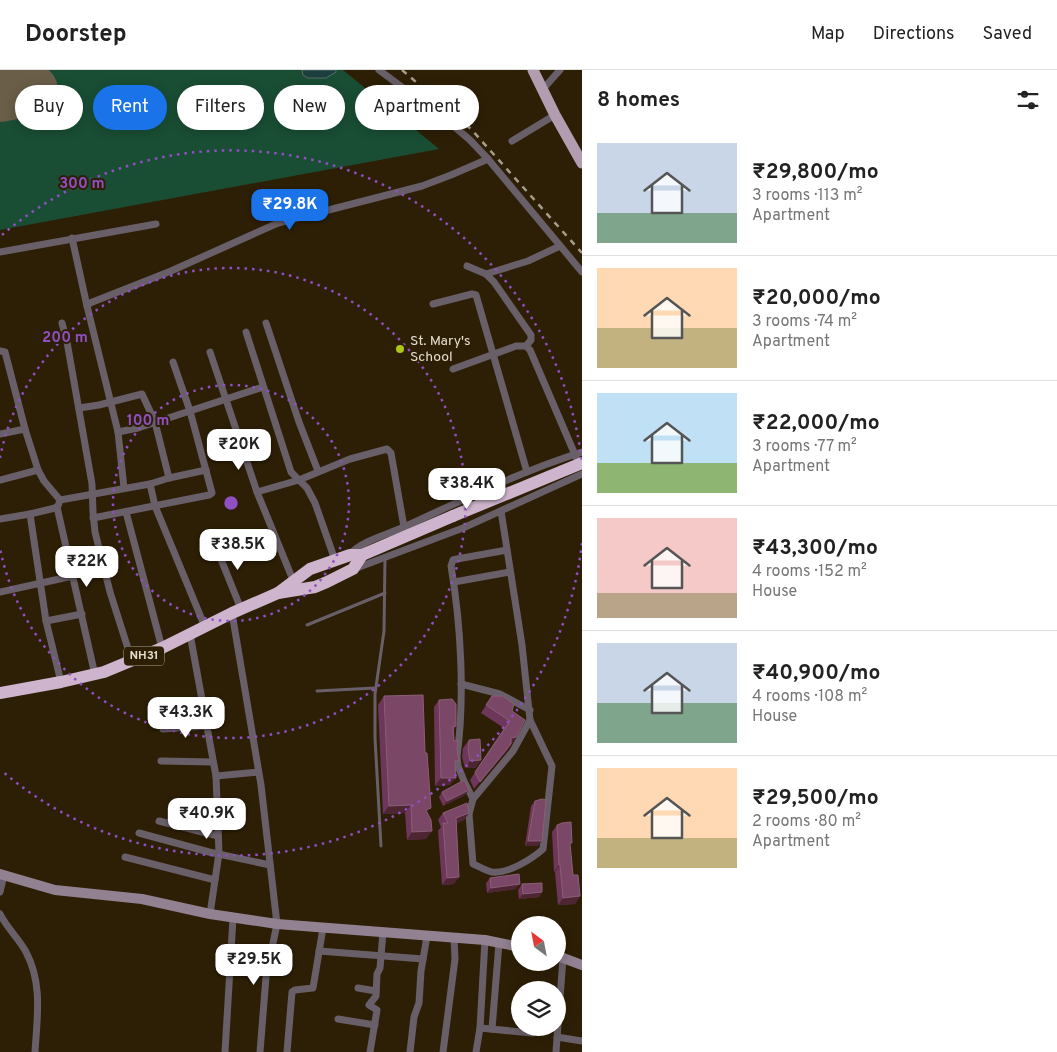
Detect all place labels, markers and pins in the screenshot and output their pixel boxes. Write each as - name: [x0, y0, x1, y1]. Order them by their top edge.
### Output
- pin: ₹29.8K: [249, 189, 331, 231]
- place label: St. Mary's School: [410, 333, 471, 366]
- marker: St. Mary's School: [394, 343, 406, 355]
- pin: ₹20K: [209, 428, 269, 471]
- pin: ₹38.4K: [426, 468, 508, 510]
- centre of rings: [222, 494, 240, 512]
- pin: ₹38.5K: [197, 528, 279, 571]
- pin: ₹22K: [57, 546, 117, 588]
- pin: ₹43.3K: [145, 696, 227, 739]
- pin: ₹40.9K: [166, 798, 248, 840]
- pin: ₹29.5K: [213, 944, 295, 986]

